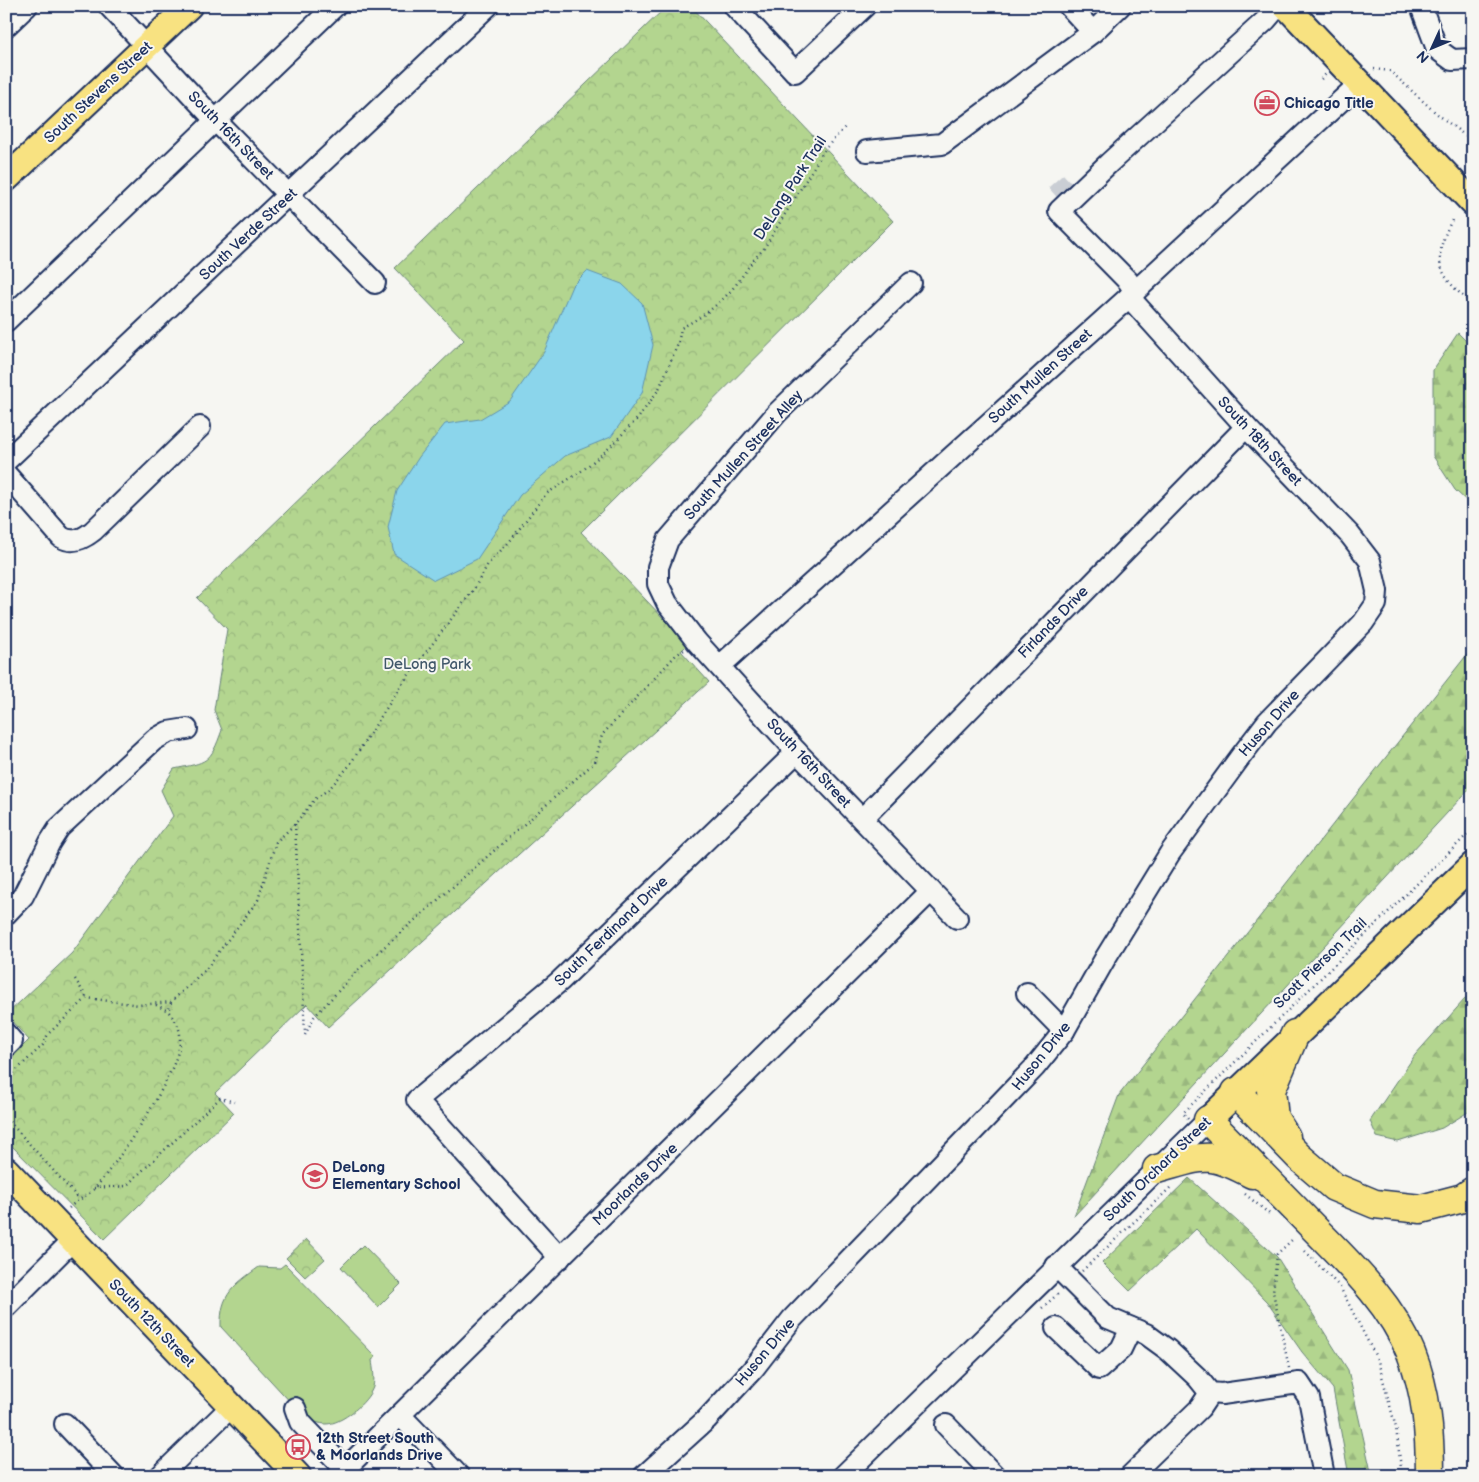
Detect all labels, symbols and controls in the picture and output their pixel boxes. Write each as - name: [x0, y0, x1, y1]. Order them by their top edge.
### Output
- north arrow: [1406, 22, 1456, 72]
- street label: South Stevens Street: [40, 37, 157, 147]
- text: N: [1413, 47, 1433, 66]
- street label: South 16th Street: [184, 87, 278, 184]
- office icon: Chicago Title: [1254, 90, 1280, 116]
- place label: Chicago Title: [1284, 94, 1374, 113]
- street label: DeLong Park Trail: [750, 133, 831, 244]
- street label: South Verde Street: [195, 184, 301, 285]
- street label: South Mullen Street: [985, 325, 1096, 428]
- street label: South Mullen Street Alley: [680, 386, 807, 524]
- street label: South 18th Street: [1213, 393, 1306, 490]
- street label: Firlands Drive: [1014, 582, 1093, 663]
- park label: DeLong Park: [383, 655, 471, 674]
- street label: Huson Drive: [1235, 686, 1304, 761]
- street label: South 16th Street: [762, 715, 855, 812]
- street label: South Ferdinand Drive: [551, 872, 672, 991]
- street label: Scott Pierson Trail: [1270, 914, 1371, 1013]
- street label: Huson Drive: [1008, 1018, 1075, 1095]
- street label: South Orchard Street: [1099, 1113, 1216, 1226]
- street label: Moorlands Drive: [589, 1139, 682, 1230]
- place label: DeLong Elementary School: [332, 1158, 460, 1194]
- school or university icon: DeLong Elementary School: [302, 1163, 328, 1189]
- street label: South 12th Street: [105, 1275, 199, 1372]
- street label: Huson Drive: [731, 1314, 799, 1390]
- place label: 12th Street South & Moorlands Drive: [316, 1429, 443, 1465]
- bus stop icon: 12th Street South & Moorlands Drive: [285, 1434, 311, 1460]

